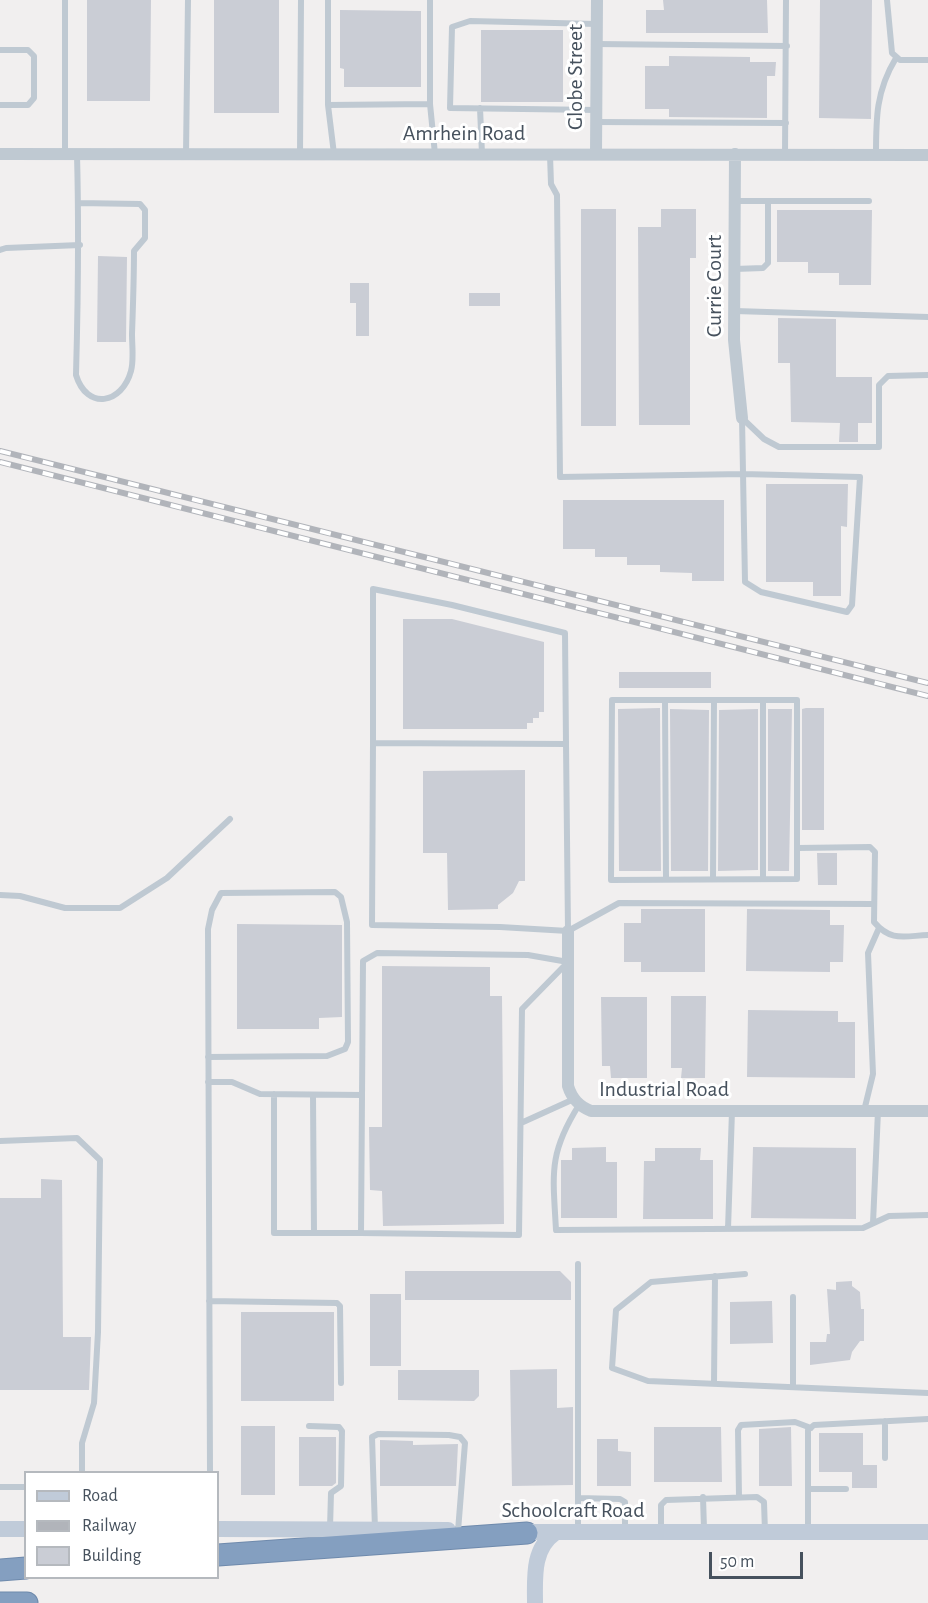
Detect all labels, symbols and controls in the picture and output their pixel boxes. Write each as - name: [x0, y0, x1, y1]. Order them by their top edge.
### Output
- street label: Globe Street: [562, 24, 588, 130]
- street label: Amrhein Road: [403, 120, 525, 146]
- street label: Currie Court: [701, 235, 727, 337]
- street label: Industrial Road: [599, 1076, 729, 1102]
- legend: [24, 1471, 219, 1579]
- text: Road: [82, 1487, 118, 1505]
- street label: Schoolcraft Road: [501, 1497, 645, 1523]
- text: Railway: [82, 1517, 136, 1535]
- scale bar: [712, 1540, 806, 1578]
- text: Building: [82, 1547, 141, 1565]
- text: 50 m: [720, 1553, 754, 1571]

